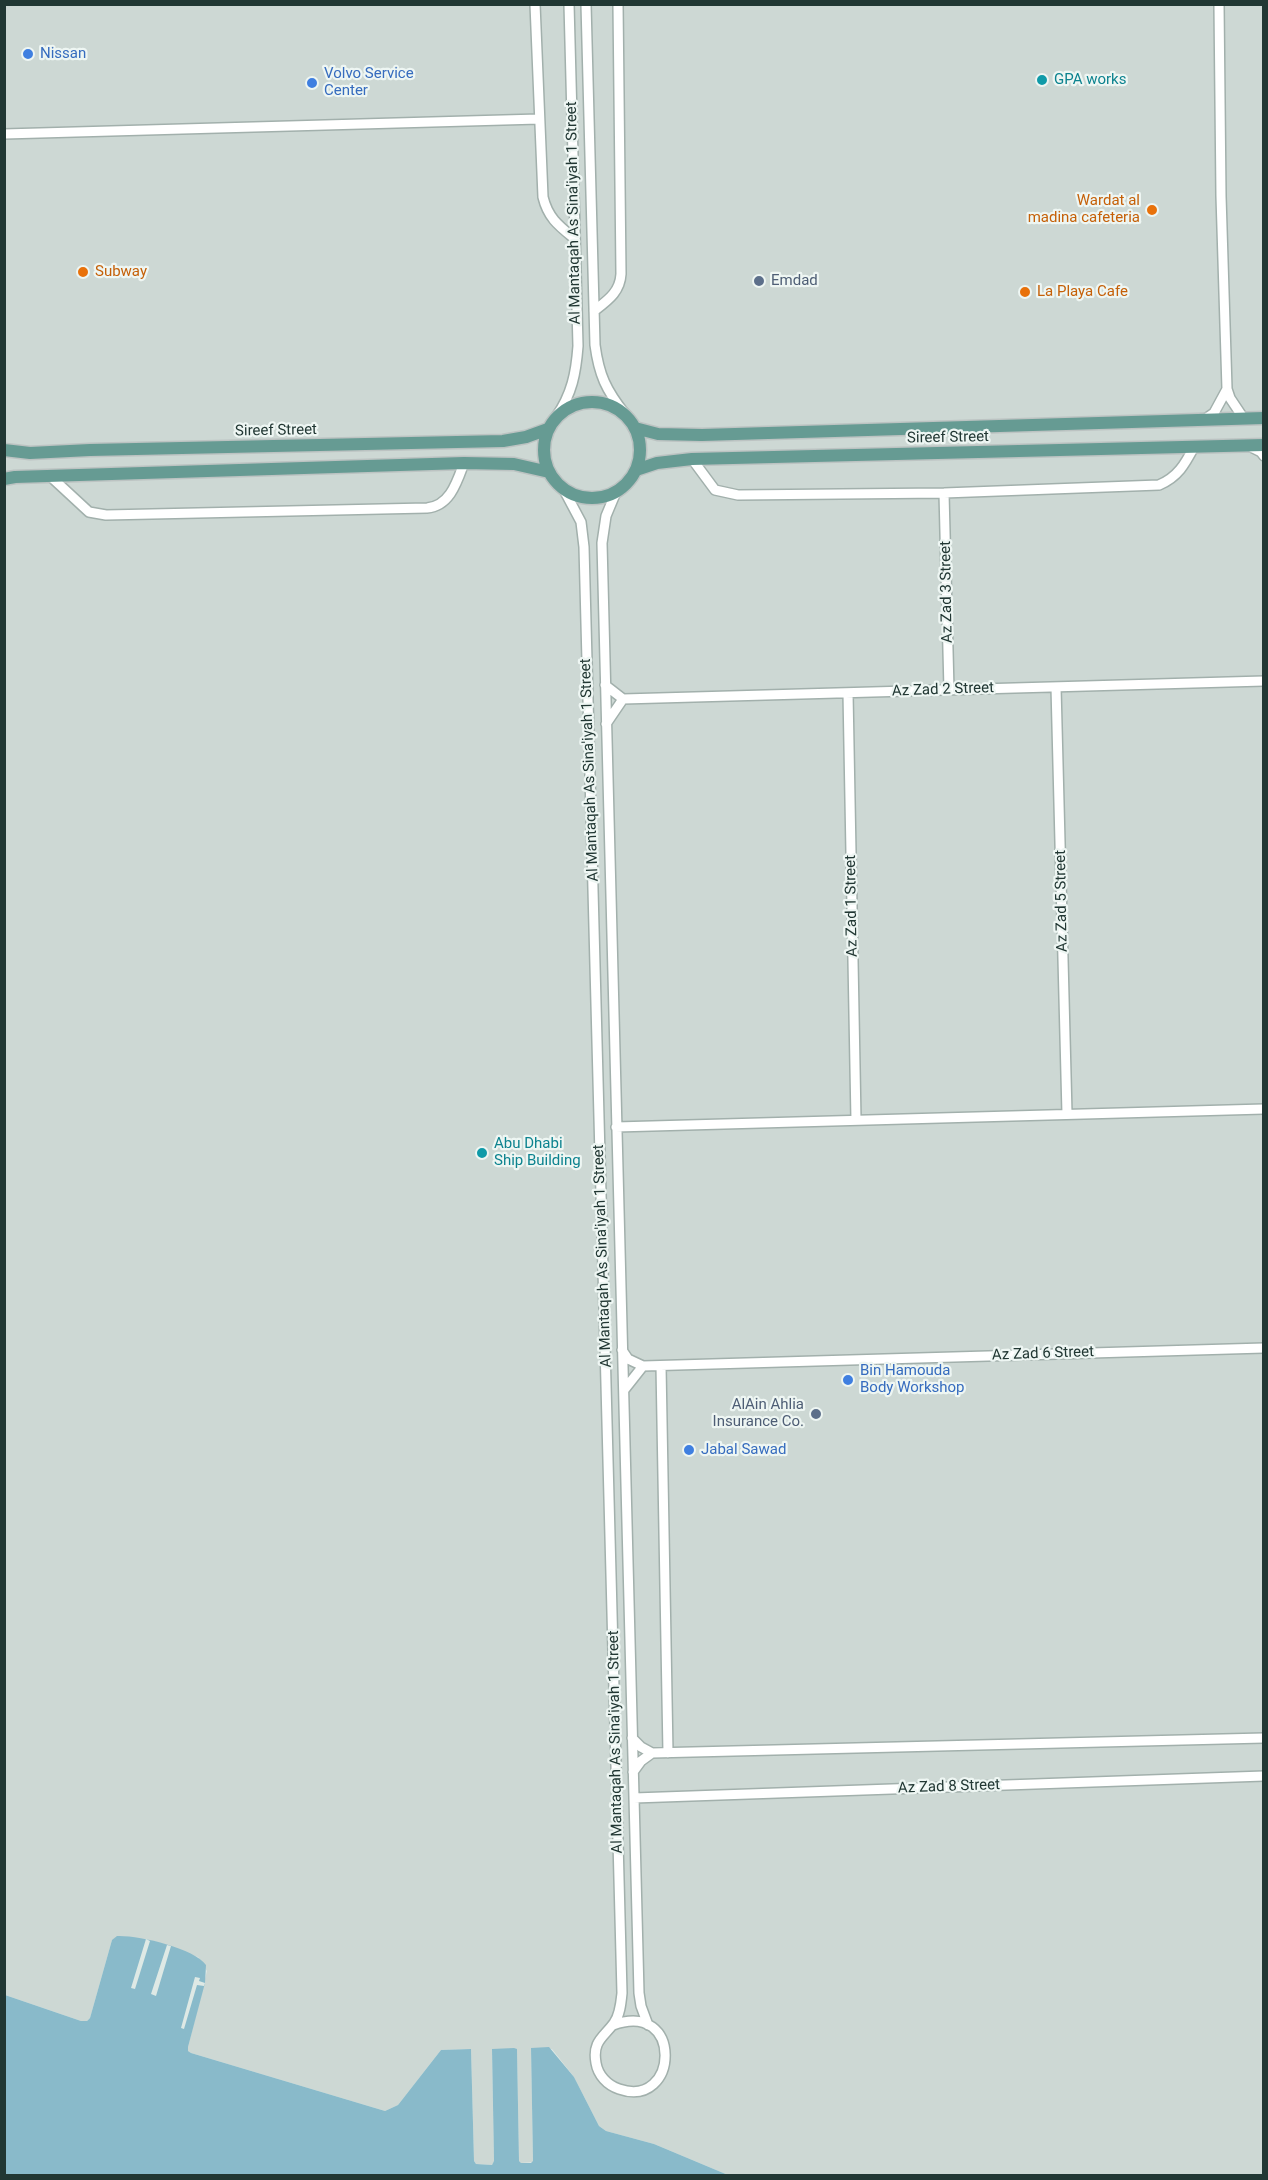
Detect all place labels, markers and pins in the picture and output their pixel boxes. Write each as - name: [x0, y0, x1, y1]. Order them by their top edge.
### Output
- place label: Nissan: [40, 45, 86, 63]
- marker: Nissan: [21, 47, 35, 61]
- place label: Volvo Service Center: [324, 65, 414, 100]
- place label: GPA works: [1054, 71, 1126, 89]
- marker: GPA works: [1035, 73, 1049, 87]
- marker: Volvo Service Center: [305, 76, 319, 90]
- place label: Wardat al madina cafeteria: [1028, 192, 1140, 227]
- marker: Wardat al madina cafeteria: [1145, 203, 1159, 217]
- place label: Subway: [95, 263, 147, 281]
- marker: Subway: [76, 265, 90, 279]
- place label: Emdad: [771, 272, 818, 290]
- marker: Emdad: [752, 274, 766, 288]
- place label: La Playa Cafe: [1037, 283, 1128, 301]
- marker: La Playa Cafe: [1018, 285, 1032, 299]
- place label: Abu Dhabi Ship Building: [494, 1135, 581, 1170]
- marker: Abu Dhabi Ship Building: [475, 1146, 489, 1160]
- place label: Bin Hamouda Body Workshop: [860, 1362, 964, 1397]
- marker: Bin Hamouda Body Workshop: [841, 1373, 855, 1387]
- place label: AlAin Ahlia Insurance Co.: [713, 1396, 804, 1431]
- marker: AlAin Ahlia Insurance Co.: [809, 1407, 823, 1421]
- place label: Jabal Sawad: [701, 1441, 786, 1459]
- marker: Jabal Sawad: [682, 1443, 696, 1457]

